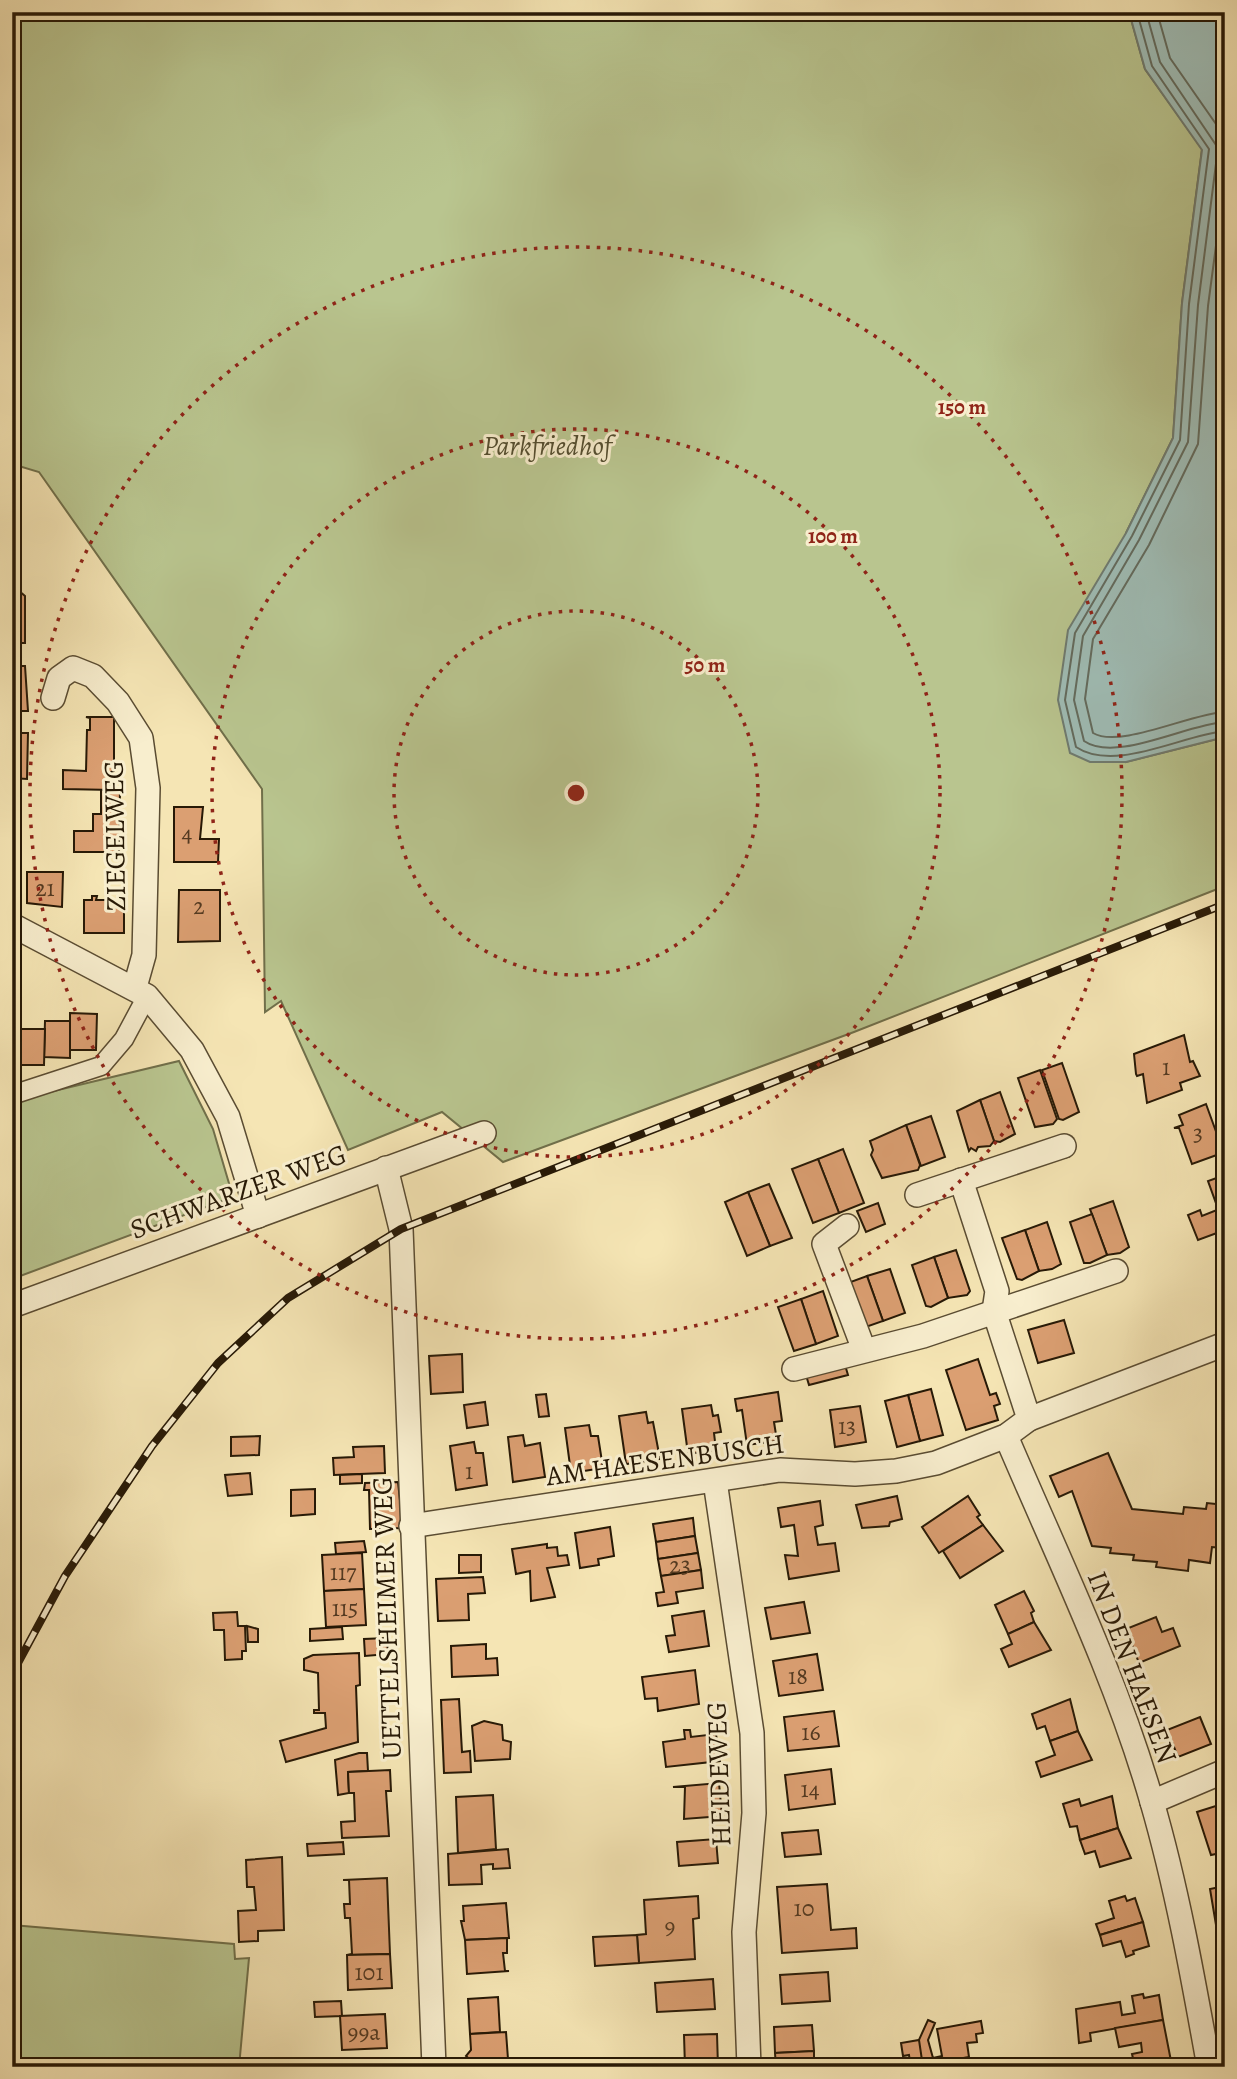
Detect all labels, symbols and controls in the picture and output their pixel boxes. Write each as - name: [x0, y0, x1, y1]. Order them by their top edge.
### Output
- text: 150 m: [938, 393, 987, 421]
- park label: Parkfriedhof: [483, 427, 617, 465]
- text: 100 m: [808, 522, 858, 550]
- text: 50 m: [685, 651, 726, 679]
- street label: ZIEGELWEG: [95, 760, 135, 912]
- centre of rings: [564, 781, 588, 805]
- house number: 4: [182, 817, 193, 849]
- house number: 21: [35, 872, 55, 904]
- house number: 2: [193, 890, 205, 922]
- house number: 1: [1162, 1051, 1170, 1083]
- house number: 3: [1193, 1117, 1203, 1149]
- street label: SCHWARZER WEG: [125, 1135, 352, 1249]
- house number: 13: [838, 1410, 856, 1442]
- street label: AM HAESENBUSCH: [543, 1424, 787, 1496]
- house number: 1: [465, 1455, 473, 1487]
- street label: UETTELSHEIMER WEG: [363, 1476, 411, 1760]
- house number: 23: [669, 1549, 691, 1581]
- house number: 117: [330, 1556, 357, 1588]
- street label: IN DEN HAESEN: [1078, 1566, 1186, 1769]
- house number: 115: [332, 1592, 358, 1624]
- house number: 18: [788, 1660, 808, 1692]
- street label: HEIDEWEG: [697, 1701, 741, 1847]
- house number: 16: [801, 1716, 821, 1748]
- house number: 14: [800, 1773, 820, 1805]
- house number: 10: [794, 1892, 815, 1924]
- house number: 9: [665, 1910, 675, 1942]
- house number: 101: [354, 1956, 384, 1988]
- house number: 99a: [347, 2016, 381, 2048]

